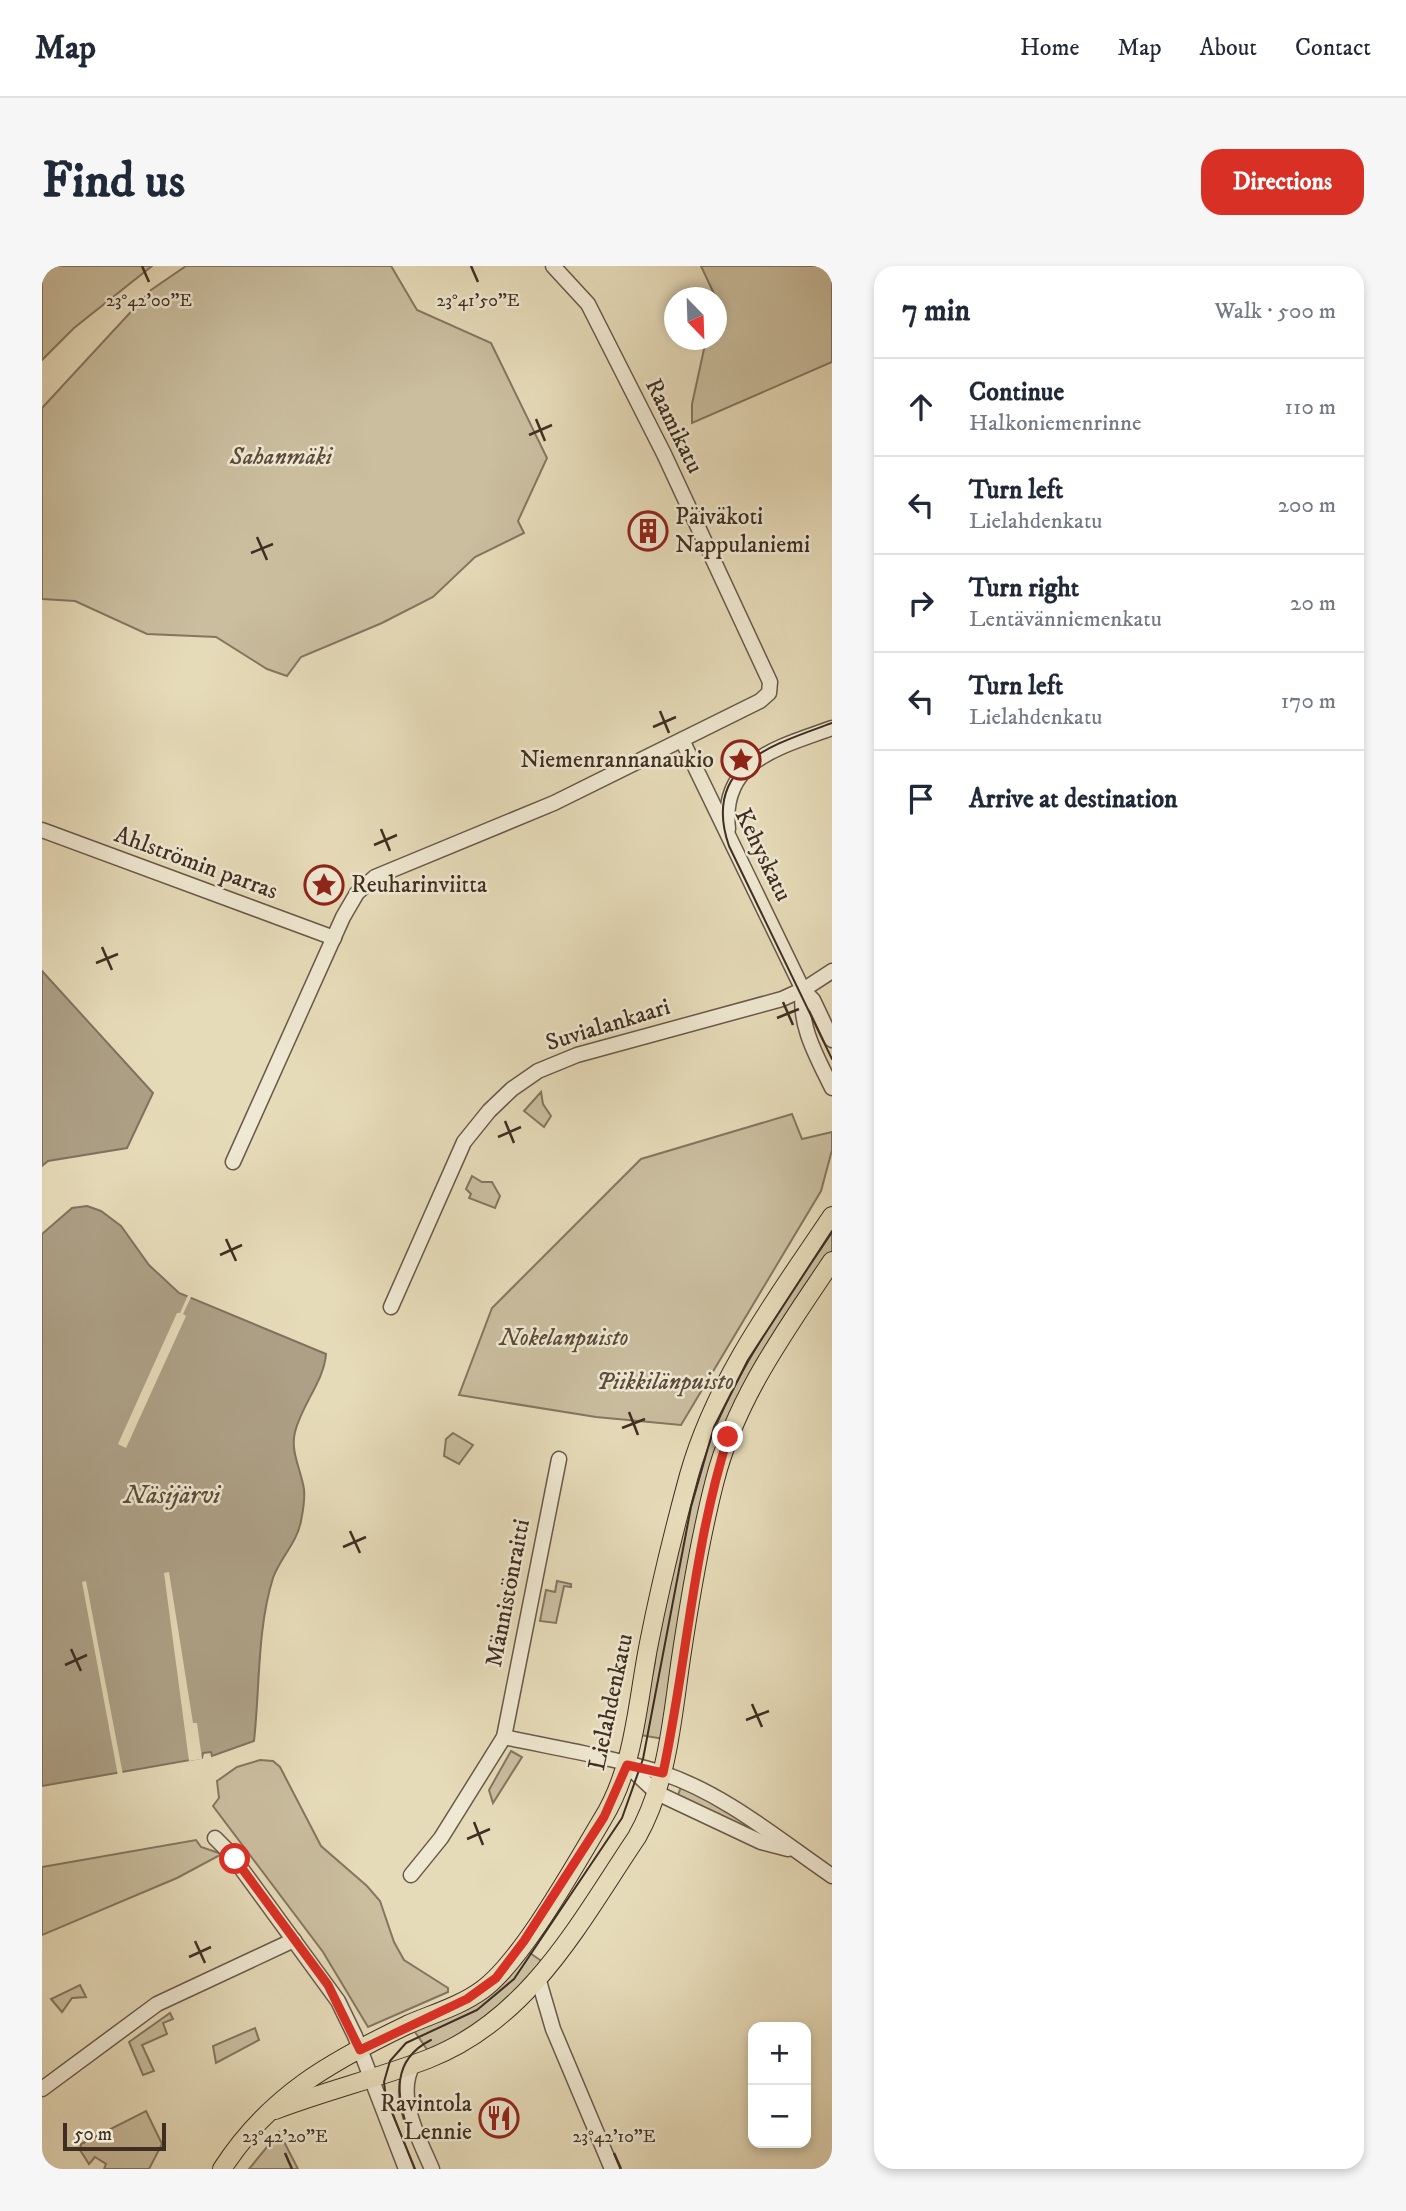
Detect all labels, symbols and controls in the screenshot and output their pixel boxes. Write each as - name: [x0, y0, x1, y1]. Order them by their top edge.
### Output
- text: Map: [35, 28, 96, 69]
- text: Home: [1020, 33, 1079, 63]
- text: Map: [1117, 33, 1162, 63]
- text: About: [1200, 33, 1257, 63]
- text: Contact: [1295, 33, 1371, 63]
- button: Directions: [1201, 149, 1364, 215]
- text: Find us: [42, 151, 185, 213]
- north arrow: [664, 287, 727, 350]
- text: 23°42'00"E: [106, 290, 192, 312]
- text: 23°41'50"E: [436, 290, 520, 312]
- text: 7 min: [902, 293, 970, 330]
- text: Walk · 500 m: [1214, 297, 1336, 326]
- street label: Raamikatu: [638, 374, 710, 478]
- text: Continue: [969, 376, 1064, 409]
- icon: ahead: [902, 388, 940, 426]
- text: 110 m: [1285, 393, 1336, 422]
- text: Halkoniemenrinne: [969, 409, 1142, 438]
- park label: Sahanmäki: [229, 442, 334, 472]
- text: Turn left: [969, 474, 1063, 507]
- icon: left: [902, 486, 940, 524]
- text: 200 m: [1278, 491, 1336, 520]
- place label: Päiväkoti Nappulaniemi: [675, 502, 810, 560]
- text: Lielahdenkatu: [969, 507, 1102, 536]
- building icon: Päiväkoti Nappulaniemi: [627, 510, 669, 552]
- text: Turn right: [969, 572, 1079, 605]
- icon: right: [902, 584, 940, 622]
- text: 20 m: [1290, 589, 1336, 618]
- text: Lentävänniemenkatu: [969, 605, 1162, 634]
- text: Turn left: [969, 670, 1063, 703]
- icon: left: [902, 682, 940, 720]
- text: 170 m: [1281, 687, 1336, 716]
- text: Lielahdenkatu: [969, 703, 1102, 732]
- place icon: Niemenrannanaukio: [720, 739, 762, 781]
- place label: Niemenrannanaukio: [520, 745, 714, 775]
- icon: arrive: [902, 780, 940, 818]
- text: Arrive at destination: [969, 783, 1178, 816]
- street label: Kehyskatu: [728, 804, 798, 906]
- street label: Ahlströmin parras: [110, 820, 282, 906]
- place icon: Reuharinviitta: [303, 864, 345, 906]
- place label: Reuharinviitta: [351, 870, 488, 900]
- street label: Suvialankaari: [542, 992, 674, 1058]
- park label: Nokelanpuisto: [497, 1323, 629, 1353]
- park label: Piikkilänpuisto: [596, 1367, 734, 1397]
- route end: [712, 1421, 743, 1452]
- water label: Näsijärvi: [122, 1479, 222, 1512]
- street label: Männistönraitti: [479, 1516, 537, 1670]
- street label: Lielahdenkatu: [582, 1631, 640, 1773]
- route start: [219, 1843, 250, 1874]
- map controls: [748, 2022, 811, 2148]
- button: +: [748, 2022, 811, 2085]
- button: −: [748, 2085, 811, 2148]
- place label: Ravintola Lennie: [380, 2089, 473, 2147]
- restaurant icon: Ravintola Lennie: [478, 2097, 520, 2139]
- scale bar: [63, 2120, 166, 2152]
- text: 50 m: [74, 2123, 112, 2146]
- text: 23°42'20"E: [242, 2126, 328, 2148]
- text: 23°42'10"E: [572, 2126, 656, 2148]

